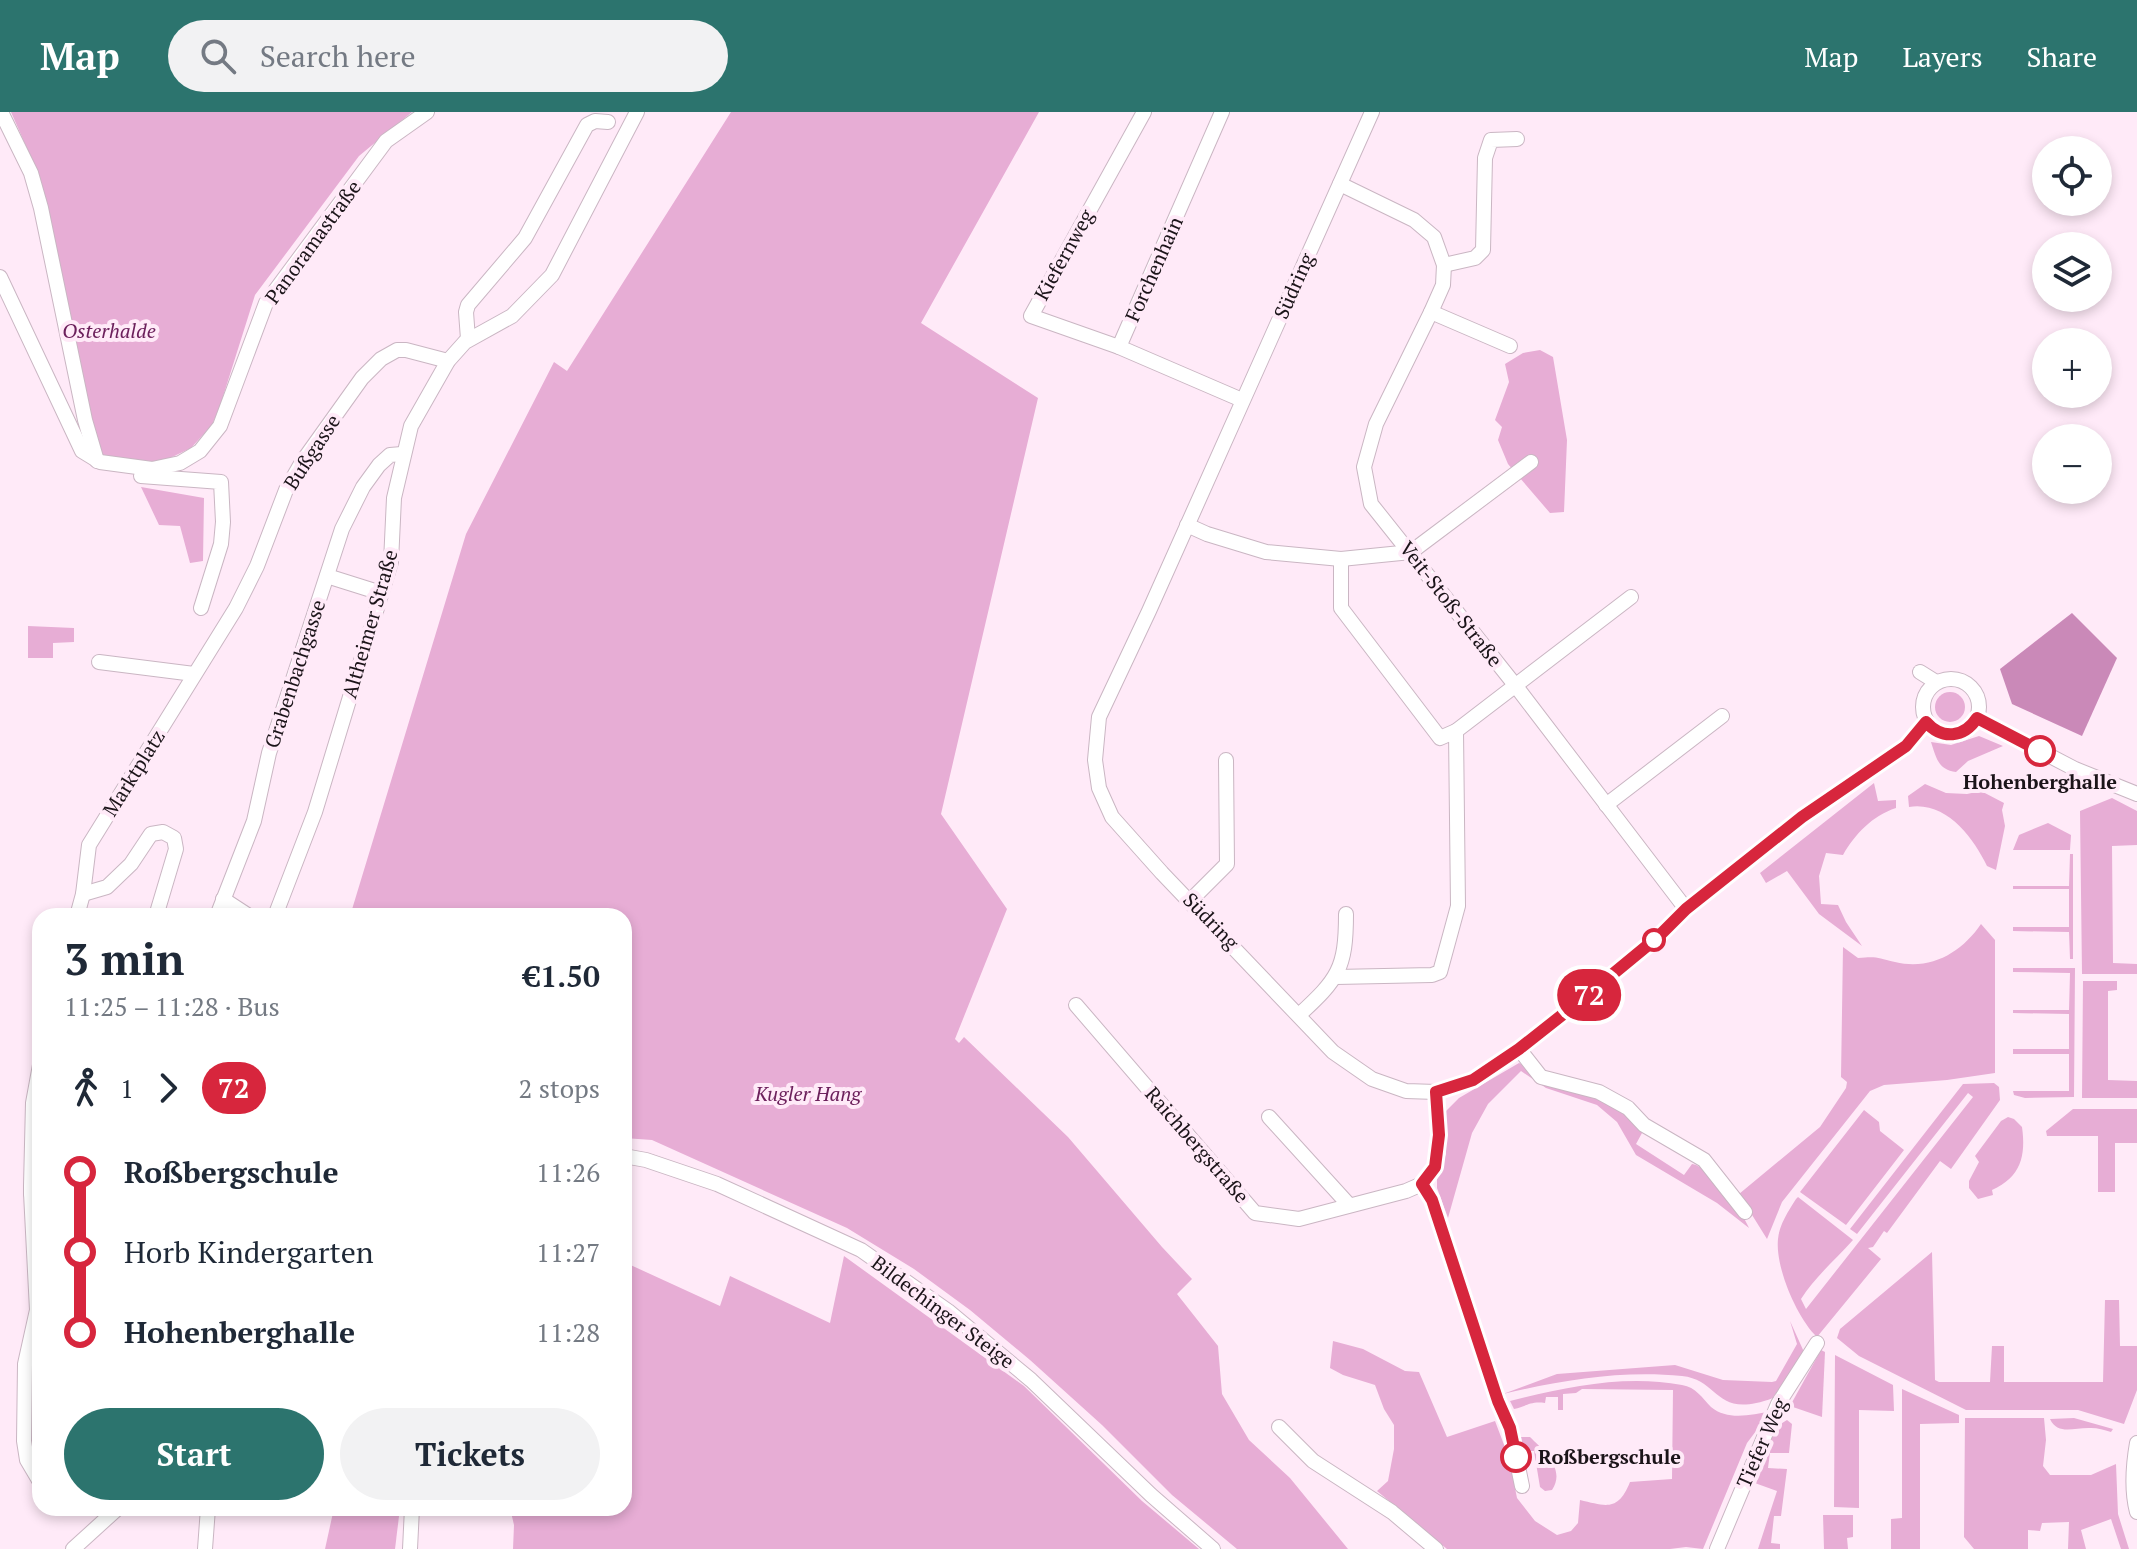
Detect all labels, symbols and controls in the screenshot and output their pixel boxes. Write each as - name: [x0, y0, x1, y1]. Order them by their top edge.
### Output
- search box: [168, 20, 728, 92]
- text: Map: [40, 31, 120, 81]
- icon: search: [196, 34, 240, 78]
- text: Search here: [260, 36, 416, 76]
- text: Map: [1804, 38, 1858, 75]
- text: Layers: [1902, 38, 1983, 75]
- text: Share: [2027, 38, 2097, 75]
- map controls: [2032, 136, 2112, 504]
- button: locate: [2032, 136, 2112, 216]
- street label: Panoramastraße: [259, 174, 367, 309]
- street label: Kiefernweg: [1028, 204, 1100, 305]
- street label: Forchenhain: [1118, 212, 1189, 326]
- button: layers: [2032, 232, 2112, 312]
- street label: Südring: [1267, 248, 1320, 323]
- park label: Osterhalde: [62, 317, 156, 344]
- button: +: [2032, 328, 2112, 408]
- street label: Bußgasse: [277, 409, 346, 495]
- button: −: [2032, 424, 2112, 504]
- street label: Veit-Stoß-Straße: [1394, 535, 1509, 672]
- street label: Altheimer Straße: [335, 546, 404, 701]
- street label: Grabenbachgasse: [258, 596, 331, 751]
- street label: Marktplatz: [96, 724, 171, 821]
- marker: Hohenberghalle: [2025, 736, 2055, 766]
- place label: Hohenberghalle: [1963, 768, 2117, 795]
- street label: Südring: [1178, 886, 1246, 955]
- text: 3 min: [64, 929, 184, 988]
- unlabelled marker: [1643, 929, 1665, 951]
- text: €1.50: [523, 956, 600, 996]
- line badge: 72: [1553, 969, 1625, 1021]
- text: 72: [1573, 976, 1605, 1013]
- text: 11:25 – 11:28 · Bus: [64, 989, 280, 1023]
- icon: walk: [64, 1066, 108, 1110]
- icon: forward: [146, 1066, 190, 1110]
- text: 72: [218, 1069, 250, 1106]
- text: 1: [120, 1071, 134, 1105]
- text: 2 stops: [519, 1071, 600, 1105]
- park label: Kugler Hang: [754, 1080, 862, 1107]
- street label: Raichbergstraße: [1139, 1081, 1255, 1209]
- text: Roßbergschule: [124, 1152, 339, 1192]
- text: 11:26: [536, 1155, 600, 1189]
- text: Horb Kindergarten: [124, 1232, 374, 1272]
- text: 11:27: [536, 1235, 600, 1269]
- street label: Bildechinger Steige: [866, 1249, 1020, 1374]
- text: Hohenberghalle: [124, 1312, 355, 1352]
- text: 11:28: [536, 1315, 600, 1349]
- street label: Tiefer Weg: [1730, 1393, 1793, 1492]
- button: Start: [64, 1408, 324, 1500]
- button: Tickets: [340, 1408, 600, 1500]
- marker: Roßbergschule: [1501, 1442, 1531, 1472]
- place label: Roßbergschule: [1538, 1443, 1681, 1470]

